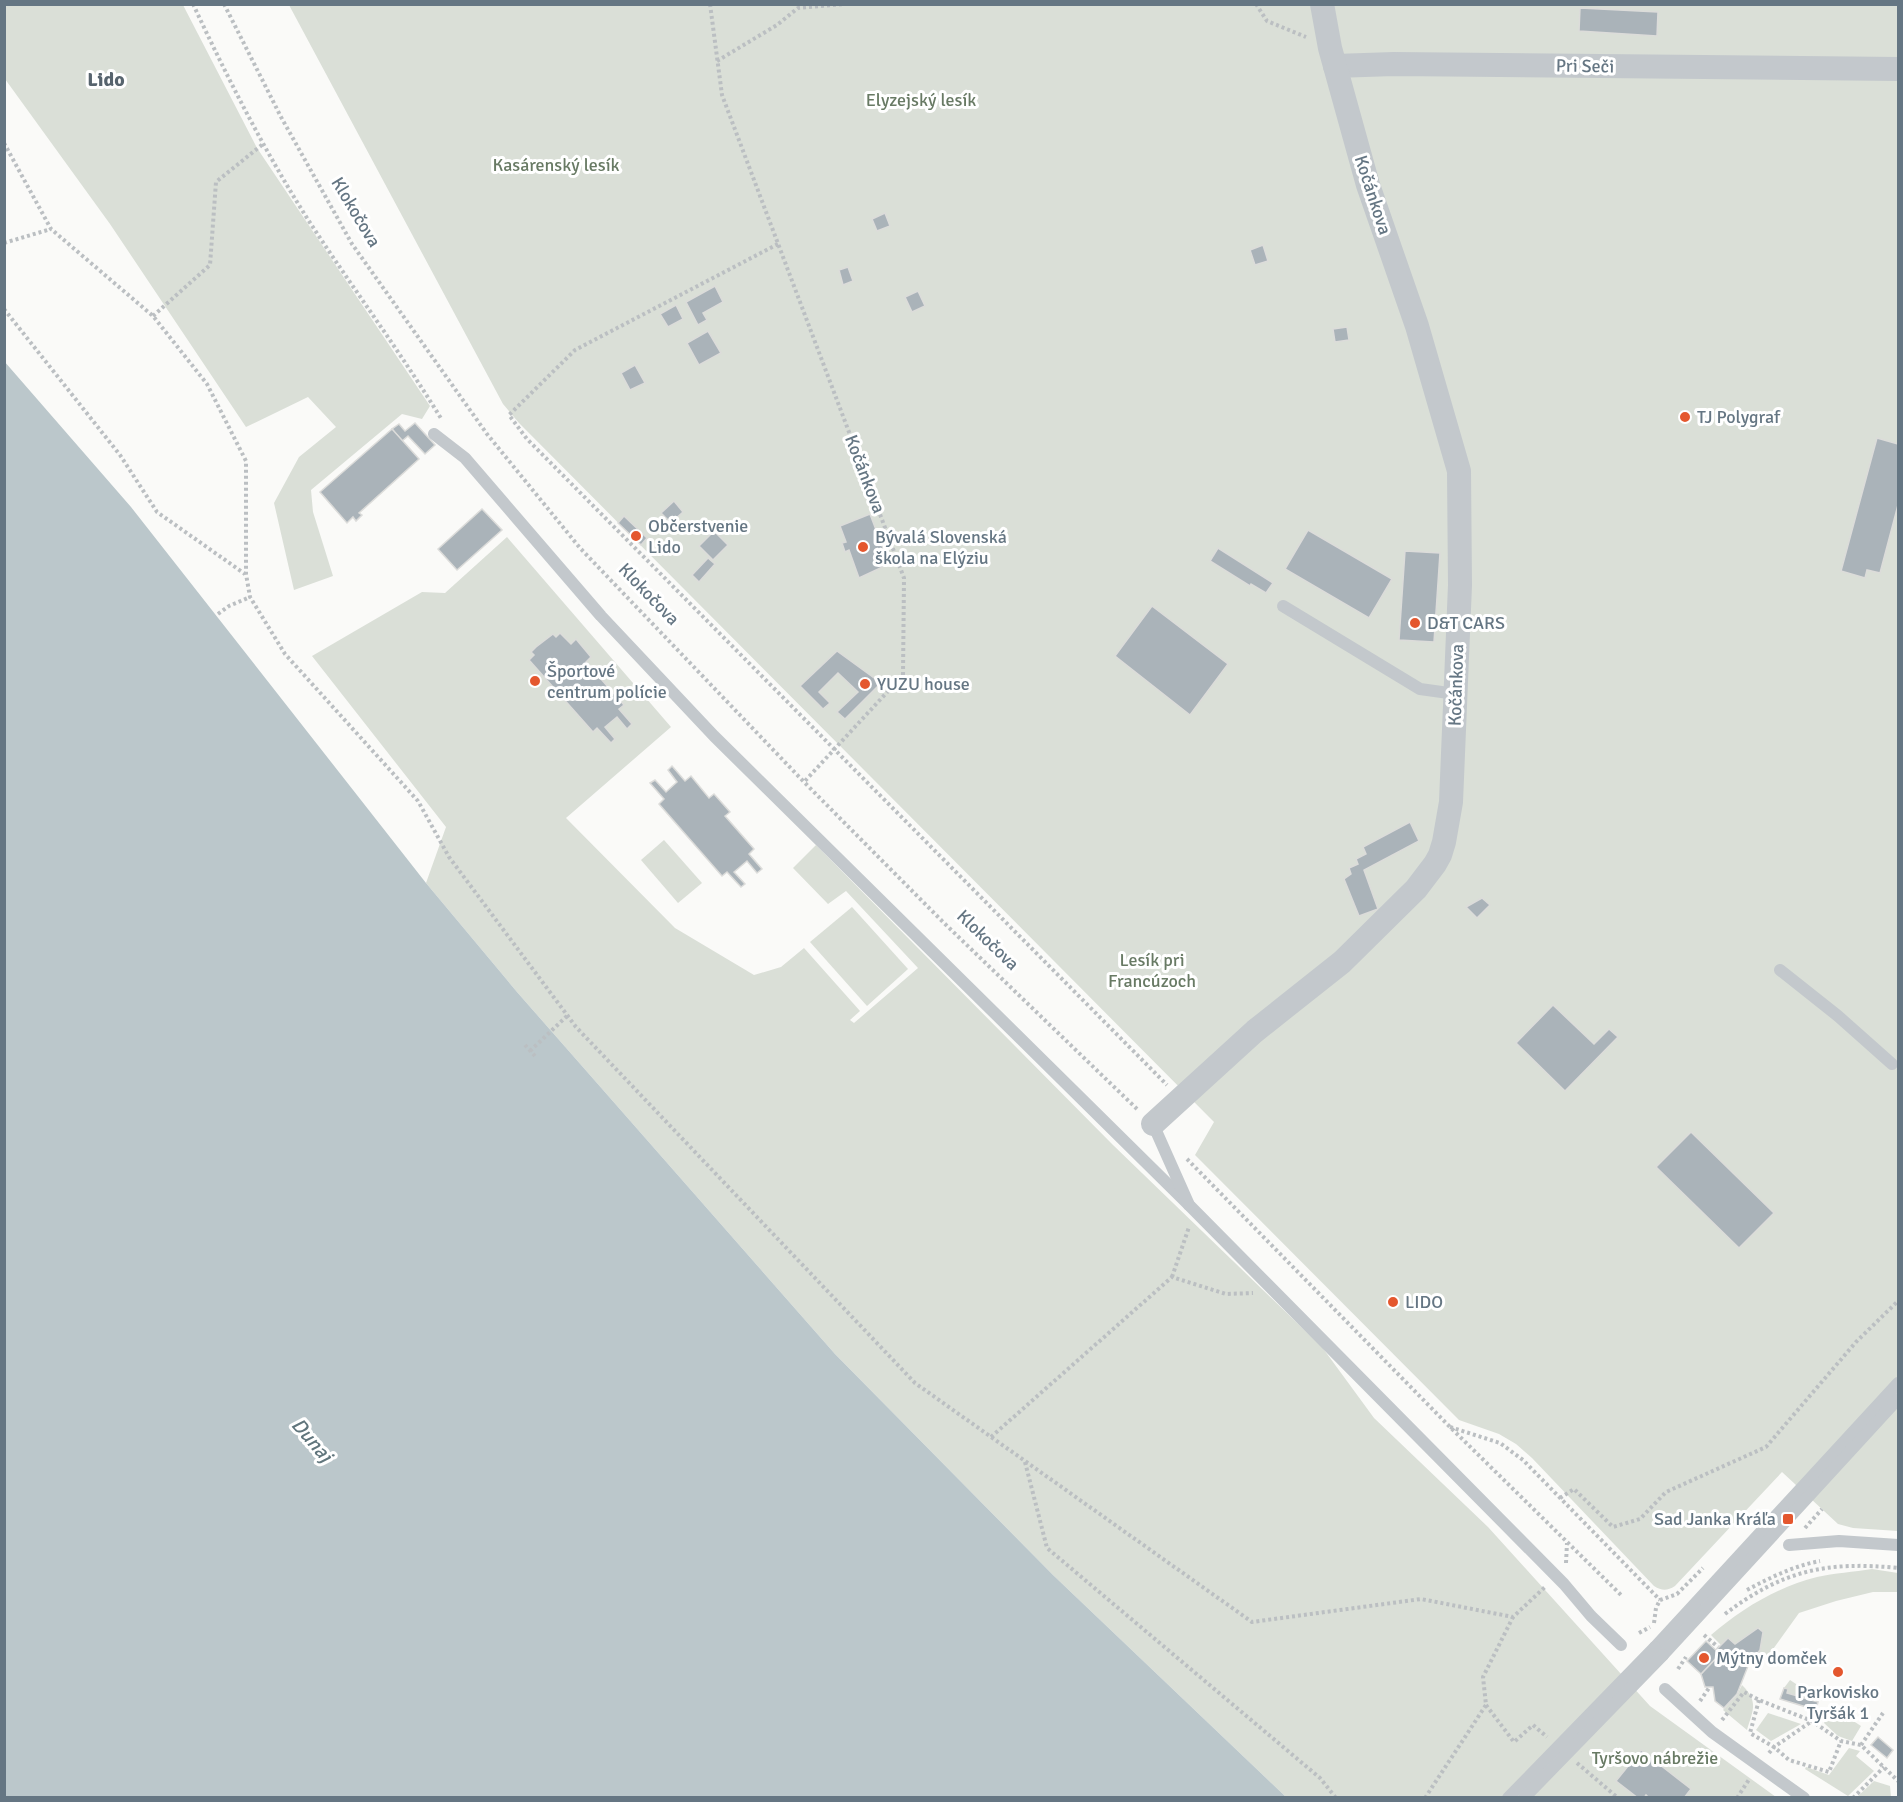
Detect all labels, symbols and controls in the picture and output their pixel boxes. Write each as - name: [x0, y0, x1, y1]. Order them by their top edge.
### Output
- street label: Pri Seči: [1556, 54, 1614, 78]
- district label: Lido: [87, 67, 125, 92]
- park label: Elyzejský lesík: [866, 89, 976, 111]
- street label: Kočánkova: [1350, 152, 1396, 238]
- park label: Kasárenský lesík: [492, 154, 620, 176]
- street label: Klokočova: [326, 173, 386, 251]
- place label: TJ Polygraf: [1697, 406, 1781, 428]
- marker: TJ Polygraf: [1678, 410, 1692, 424]
- street label: Kočánkova: [840, 432, 890, 516]
- place label: Občerstvenie Lido: [648, 515, 748, 558]
- place label: Bývalá Slovenská škola na Elýziu: [875, 526, 1007, 569]
- marker: Občerstvenie Lido: [629, 529, 643, 543]
- marker: Bývalá Slovenská škola na Elýziu: [856, 540, 870, 554]
- street label: Klokočova: [614, 558, 684, 630]
- place label: D&T CARS: [1427, 612, 1505, 634]
- marker: D&T CARS: [1408, 616, 1422, 630]
- street label: Kočánkova: [1444, 643, 1468, 727]
- place label: Športové centrum polície: [547, 660, 667, 703]
- place label: YUZU house: [877, 673, 970, 695]
- marker: Športové centrum polície: [528, 674, 542, 688]
- marker: YUZU house: [858, 677, 872, 691]
- street label: Klokočova: [952, 905, 1024, 975]
- park label: Lesík pri Francúzoch: [1108, 949, 1196, 992]
- place label: LIDO: [1405, 1291, 1443, 1313]
- marker: LIDO: [1386, 1295, 1400, 1309]
- water label: Dunaj: [286, 1413, 340, 1469]
- place label: Sad Janka Kráľa: [1654, 1508, 1776, 1530]
- marker: Sad Janka Kráľa: [1781, 1512, 1795, 1526]
- place label: Mýtny domček: [1716, 1647, 1827, 1669]
- marker: Mýtny domček: [1697, 1651, 1711, 1665]
- marker: Parkovisko Tyršák 1: [1831, 1665, 1845, 1679]
- place label: Parkovisko Tyršák 1: [1797, 1681, 1879, 1724]
- park label: Tyršovo nábrežie: [1592, 1747, 1718, 1769]

